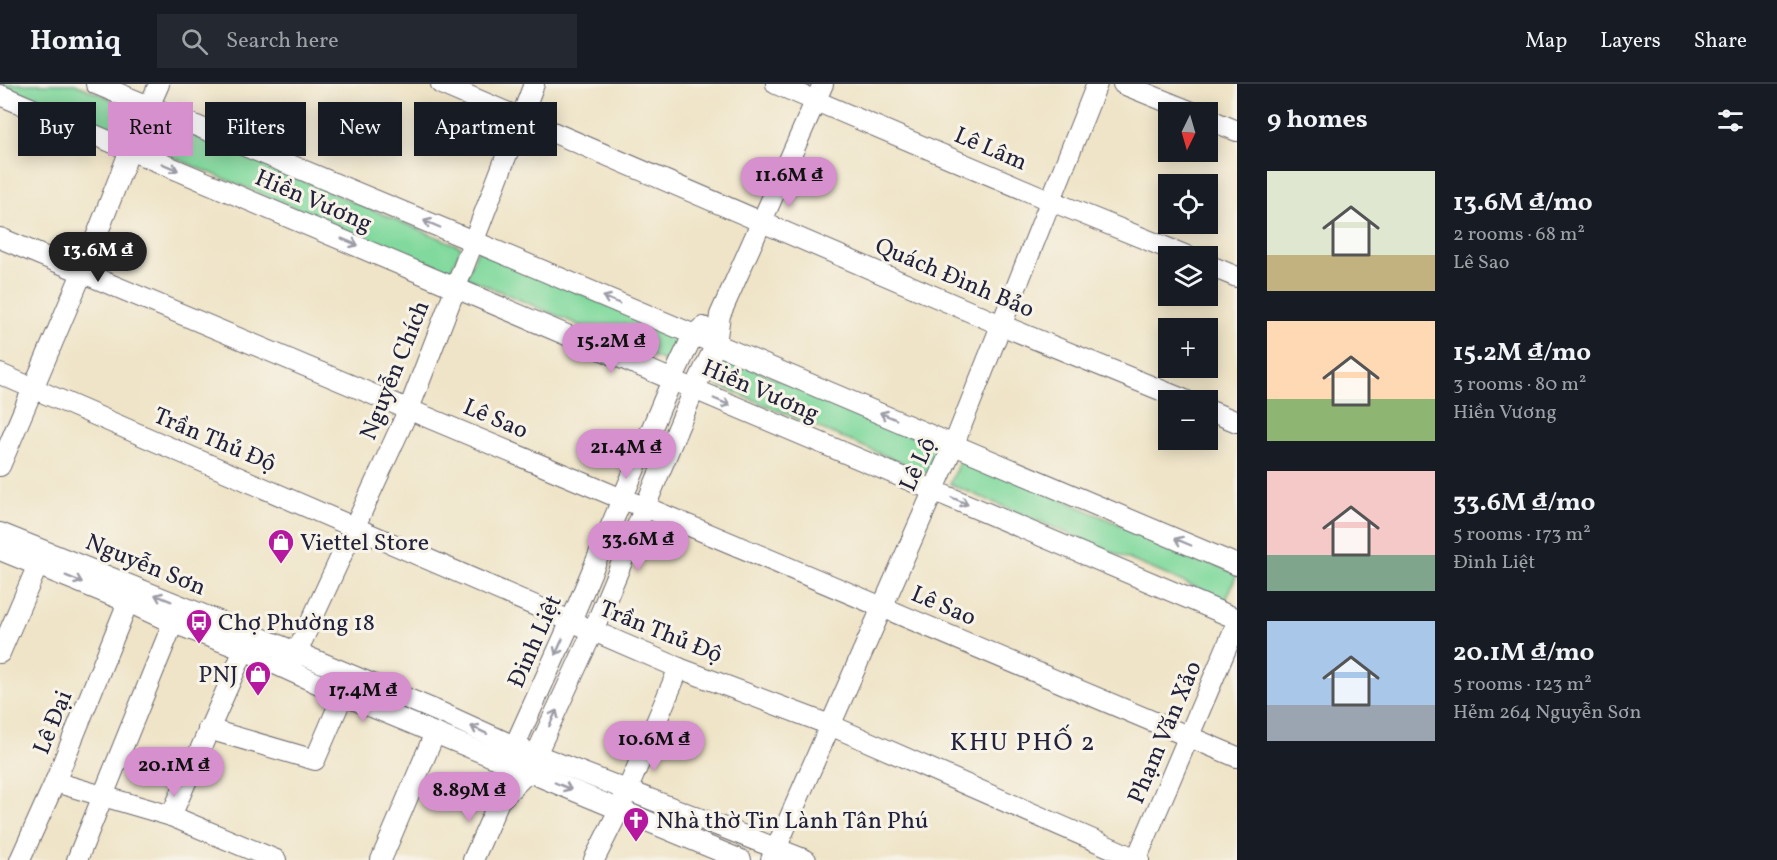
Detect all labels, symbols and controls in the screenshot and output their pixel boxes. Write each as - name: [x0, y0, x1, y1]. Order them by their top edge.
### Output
- search box: [157, 14, 577, 68]
- text: Homiq: [30, 22, 121, 61]
- icon: search: [178, 25, 211, 58]
- text: Search here: [226, 26, 339, 57]
- text: Map: [1525, 27, 1567, 56]
- text: Layers: [1600, 27, 1661, 56]
- text: Share: [1694, 27, 1747, 56]
- chip: Buy: [18, 102, 96, 156]
- chip: Rent: [108, 102, 193, 156]
- chip: Filters: [205, 102, 306, 156]
- chip: New: [318, 102, 402, 156]
- chip: Apartment: [414, 102, 557, 156]
- north arrow: [1158, 102, 1218, 162]
- map controls: [1158, 102, 1218, 450]
- text: 9 homes: [1267, 102, 1368, 138]
- icon: filters: [1714, 104, 1747, 137]
- street label: Lê Lâm: [948, 119, 1032, 180]
- pin: 11.6M ₫: [734, 157, 844, 208]
- one-way arrow: [160, 162, 179, 173]
- street label: Hiền Vương: [249, 162, 377, 242]
- text: 11.6M ₫: [755, 162, 823, 190]
- button: locate: [1158, 174, 1218, 234]
- text: 13.6M ₫/mo: [1453, 185, 1593, 221]
- icon: home: [1315, 195, 1387, 267]
- one-way arrow: [423, 218, 441, 229]
- text: 2 rooms · 68 m²: [1453, 221, 1585, 249]
- street label: Quách Đình Bảo: [869, 230, 1039, 328]
- pin: 13.6M ₫: [43, 232, 153, 283]
- text: 13.6M ₫: [63, 237, 133, 265]
- one-way arrow: [340, 237, 358, 248]
- button: layers: [1158, 246, 1218, 306]
- text: Lê Sao: [1453, 249, 1509, 277]
- one-way arrow: [603, 294, 621, 305]
- street label: Nguyễn Chích: [352, 296, 439, 446]
- button: +: [1158, 318, 1218, 378]
- pin: 15.2M ₫: [556, 323, 666, 374]
- text: 15.2M ₫: [576, 328, 646, 356]
- text: 15.2M ₫/mo: [1453, 335, 1591, 371]
- icon: home: [1315, 345, 1387, 417]
- street label: Hiền Vương: [696, 352, 824, 432]
- text: 3 rooms · 80 m²: [1453, 371, 1586, 399]
- button: −: [1158, 390, 1218, 450]
- street label: Lê Sao: [457, 391, 533, 449]
- one-way arrow: [712, 397, 731, 408]
- text: Hiền Vương: [1453, 399, 1557, 427]
- street label: Trần Thủ Độ: [148, 400, 281, 482]
- one-way arrow: [879, 410, 897, 422]
- pin: 21.4M ₫: [571, 429, 681, 480]
- street label: Lê Lộ: [892, 432, 946, 497]
- text: 21.4M ₫: [590, 434, 662, 462]
- text: 33.6M ₫/mo: [1453, 485, 1595, 521]
- icon: home: [1315, 495, 1387, 567]
- one-way arrow: [950, 496, 969, 507]
- pin: 33.6M ₫: [583, 521, 693, 572]
- text: 5 rooms · 173 m²: [1453, 521, 1591, 549]
- street label: Nguyễn Sơn: [80, 526, 211, 605]
- text: 33.6M ₫: [602, 526, 674, 554]
- shop icon: Viettel Store: [266, 527, 296, 565]
- place label: Viettel Store: [300, 527, 429, 561]
- one-way arrow: [1175, 536, 1193, 547]
- text: Đinh Liệt: [1453, 549, 1535, 577]
- one-way arrow: [64, 574, 83, 585]
- street label: Lê Sao: [905, 578, 981, 636]
- street label: Đinh Liệt: [500, 590, 571, 694]
- one-way arrow: [154, 592, 173, 603]
- street label: Trần Thủ Độ: [594, 593, 727, 673]
- bus stop icon: Chợ Phường 18: [184, 607, 214, 645]
- place label: Chợ Phường 18: [218, 607, 375, 641]
- text: 20.1M ₫/mo: [1453, 635, 1594, 671]
- one-way arrow: [553, 638, 565, 656]
- icon: home: [1315, 645, 1387, 717]
- street label: Phạm Văn Xảo: [1120, 656, 1211, 810]
- place label: PNJ: [198, 659, 238, 693]
- shop icon: PNJ: [243, 659, 273, 697]
- text: 5 rooms · 123 m²: [1453, 671, 1592, 699]
- pin: 17.4M ₫: [308, 672, 418, 723]
- text: 17.4M ₫: [329, 677, 397, 705]
- street label: Lê Đại: [26, 686, 82, 760]
- text: Hẻm 264 Nguyễn Sơn: [1453, 699, 1641, 727]
- one-way arrow: [547, 709, 559, 727]
- pin: 10.6M ₫: [599, 721, 709, 772]
- one-way arrow: [470, 723, 488, 735]
- district label: KHU PHỐ 2: [950, 724, 1096, 761]
- text: 10.6M ₫: [618, 726, 690, 754]
- pin: 20.1M ₫: [119, 747, 229, 798]
- text: 20.1M ₫: [138, 752, 210, 780]
- pin: 8.89M ₫: [414, 772, 524, 823]
- text: 8.89M ₫: [432, 777, 506, 805]
- one-way arrow: [553, 781, 571, 793]
- church icon: Nhà thờ Tin Lành Tân Phú: [621, 805, 651, 843]
- place label: Nhà thờ Tin Lành Tân Phú: [656, 805, 929, 839]

